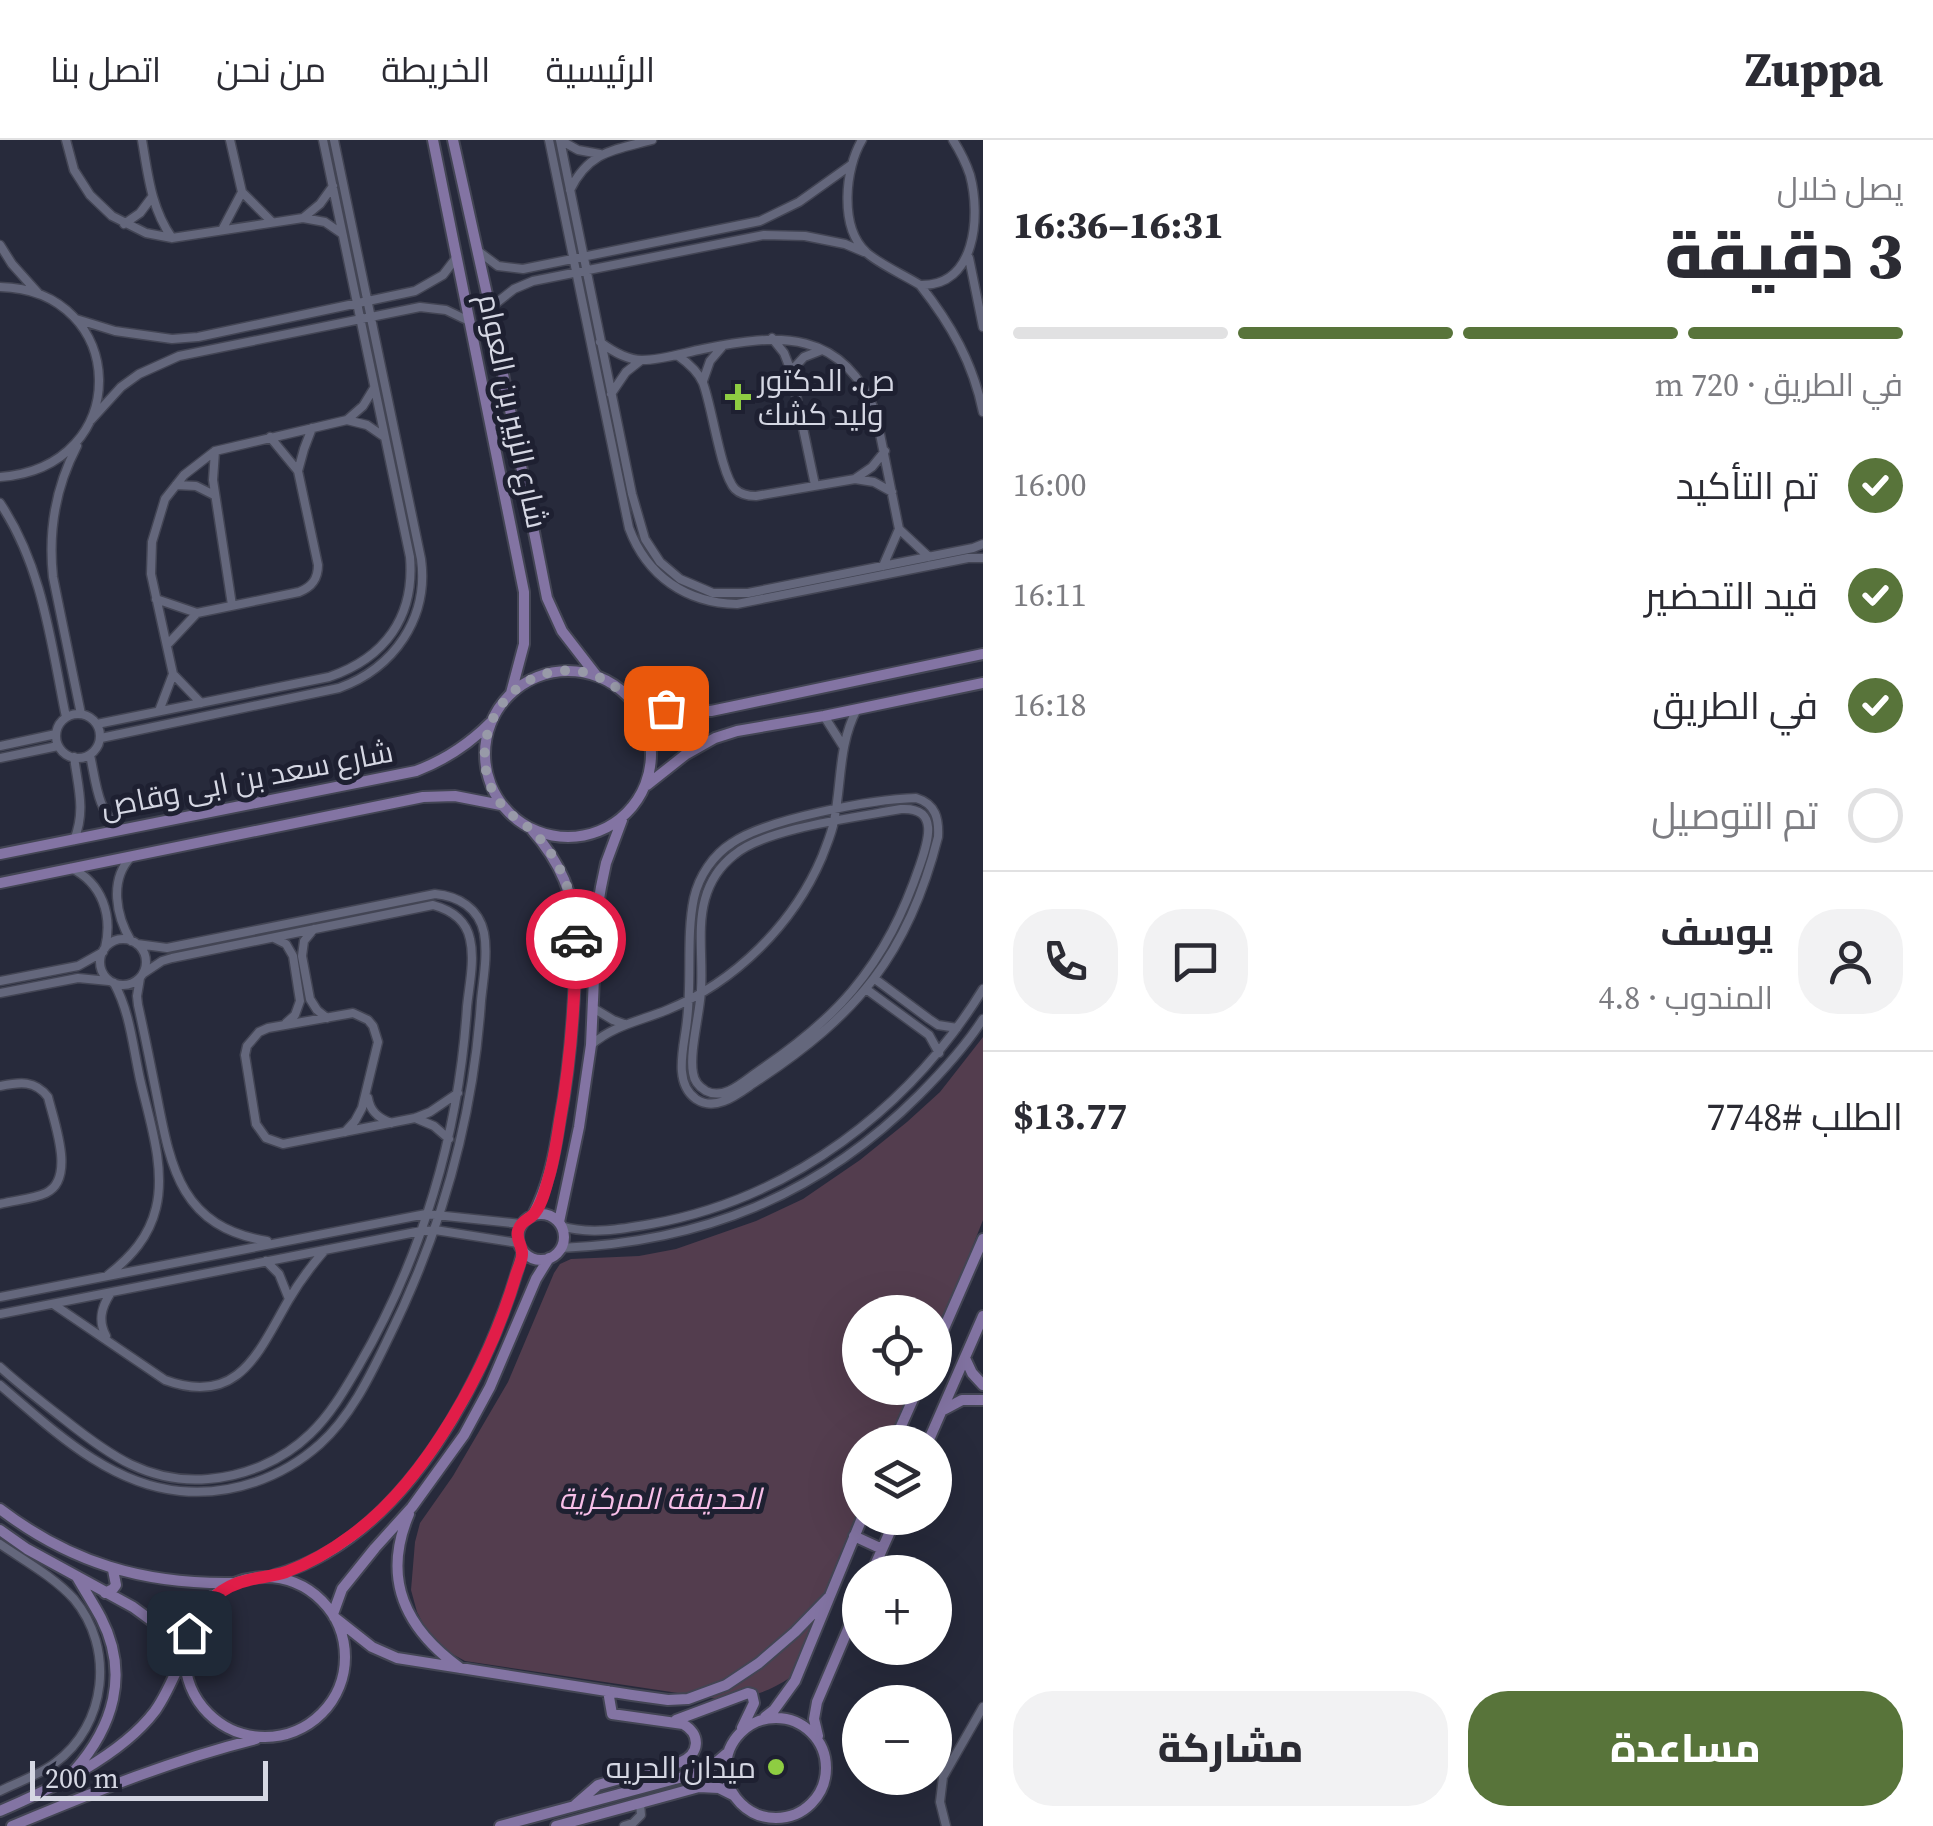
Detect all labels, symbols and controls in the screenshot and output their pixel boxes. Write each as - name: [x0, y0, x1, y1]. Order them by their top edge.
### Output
- text: Zuppa: [1745, 36, 1883, 102]
- text: اتصل بنا: [50, 46, 161, 94]
- text: من نحن: [216, 46, 326, 94]
- text: الخريطة: [381, 46, 490, 94]
- text: الرئيسية: [545, 46, 655, 94]
- text: يصل خلال: [1777, 167, 1903, 211]
- text: 16:31–16:36: [1013, 199, 1224, 251]
- text: 3 دقيقة: [1665, 211, 1903, 300]
- street label: شارع الزبير بن العوام: [468, 290, 558, 532]
- place label: ص. الدكتور وليد كشك: [756, 360, 895, 435]
- text: في الطريق · 720 m: [1655, 363, 1903, 407]
- marker: ص. الدكتور وليد كشك: [727, 386, 749, 408]
- icon: check: [1848, 458, 1903, 513]
- text: تم التأكيد: [1676, 460, 1818, 512]
- text: 16:00: [1013, 463, 1087, 507]
- icon: check: [1848, 568, 1903, 623]
- text: قيد التحضير: [1645, 570, 1818, 622]
- text: 16:11: [1013, 573, 1087, 617]
- pin: [624, 666, 709, 751]
- icon: check: [1848, 678, 1903, 733]
- text: في الطريق: [1652, 680, 1818, 732]
- icon: bag: [639, 681, 694, 736]
- text: 16:18: [1013, 683, 1087, 727]
- street label: شارع سعد بن ابى وقاص: [97, 731, 397, 827]
- text: تم التوصيل: [1651, 790, 1818, 842]
- courier: [526, 889, 626, 989]
- text: يوسف: [1660, 906, 1773, 958]
- button: phone: [1013, 909, 1118, 1014]
- button: chat: [1143, 909, 1248, 1014]
- button: person: [1798, 909, 1903, 1014]
- icon: car: [549, 912, 604, 967]
- text: المندوب · 4.8: [1599, 976, 1773, 1020]
- text: $13.77: [1013, 1090, 1127, 1142]
- text: الطلب #7748: [1706, 1091, 1903, 1143]
- map controls: [842, 1295, 952, 1795]
- button: locate: [842, 1295, 952, 1405]
- button: layers: [842, 1425, 952, 1535]
- park label: الحديقة المركزية: [558, 1478, 764, 1519]
- button: +: [842, 1555, 952, 1665]
- pin: [147, 1591, 232, 1676]
- icon: home: [162, 1606, 217, 1661]
- button: −: [842, 1685, 952, 1795]
- button: مشاركة: [1013, 1691, 1448, 1806]
- button: مساعدة: [1468, 1691, 1903, 1806]
- place label: ميدان الحريه: [606, 1747, 756, 1788]
- scale bar: [30, 1756, 268, 1800]
- marker: ميدان الحريه: [765, 1756, 787, 1778]
- text: 200 m: [45, 1759, 119, 1797]

